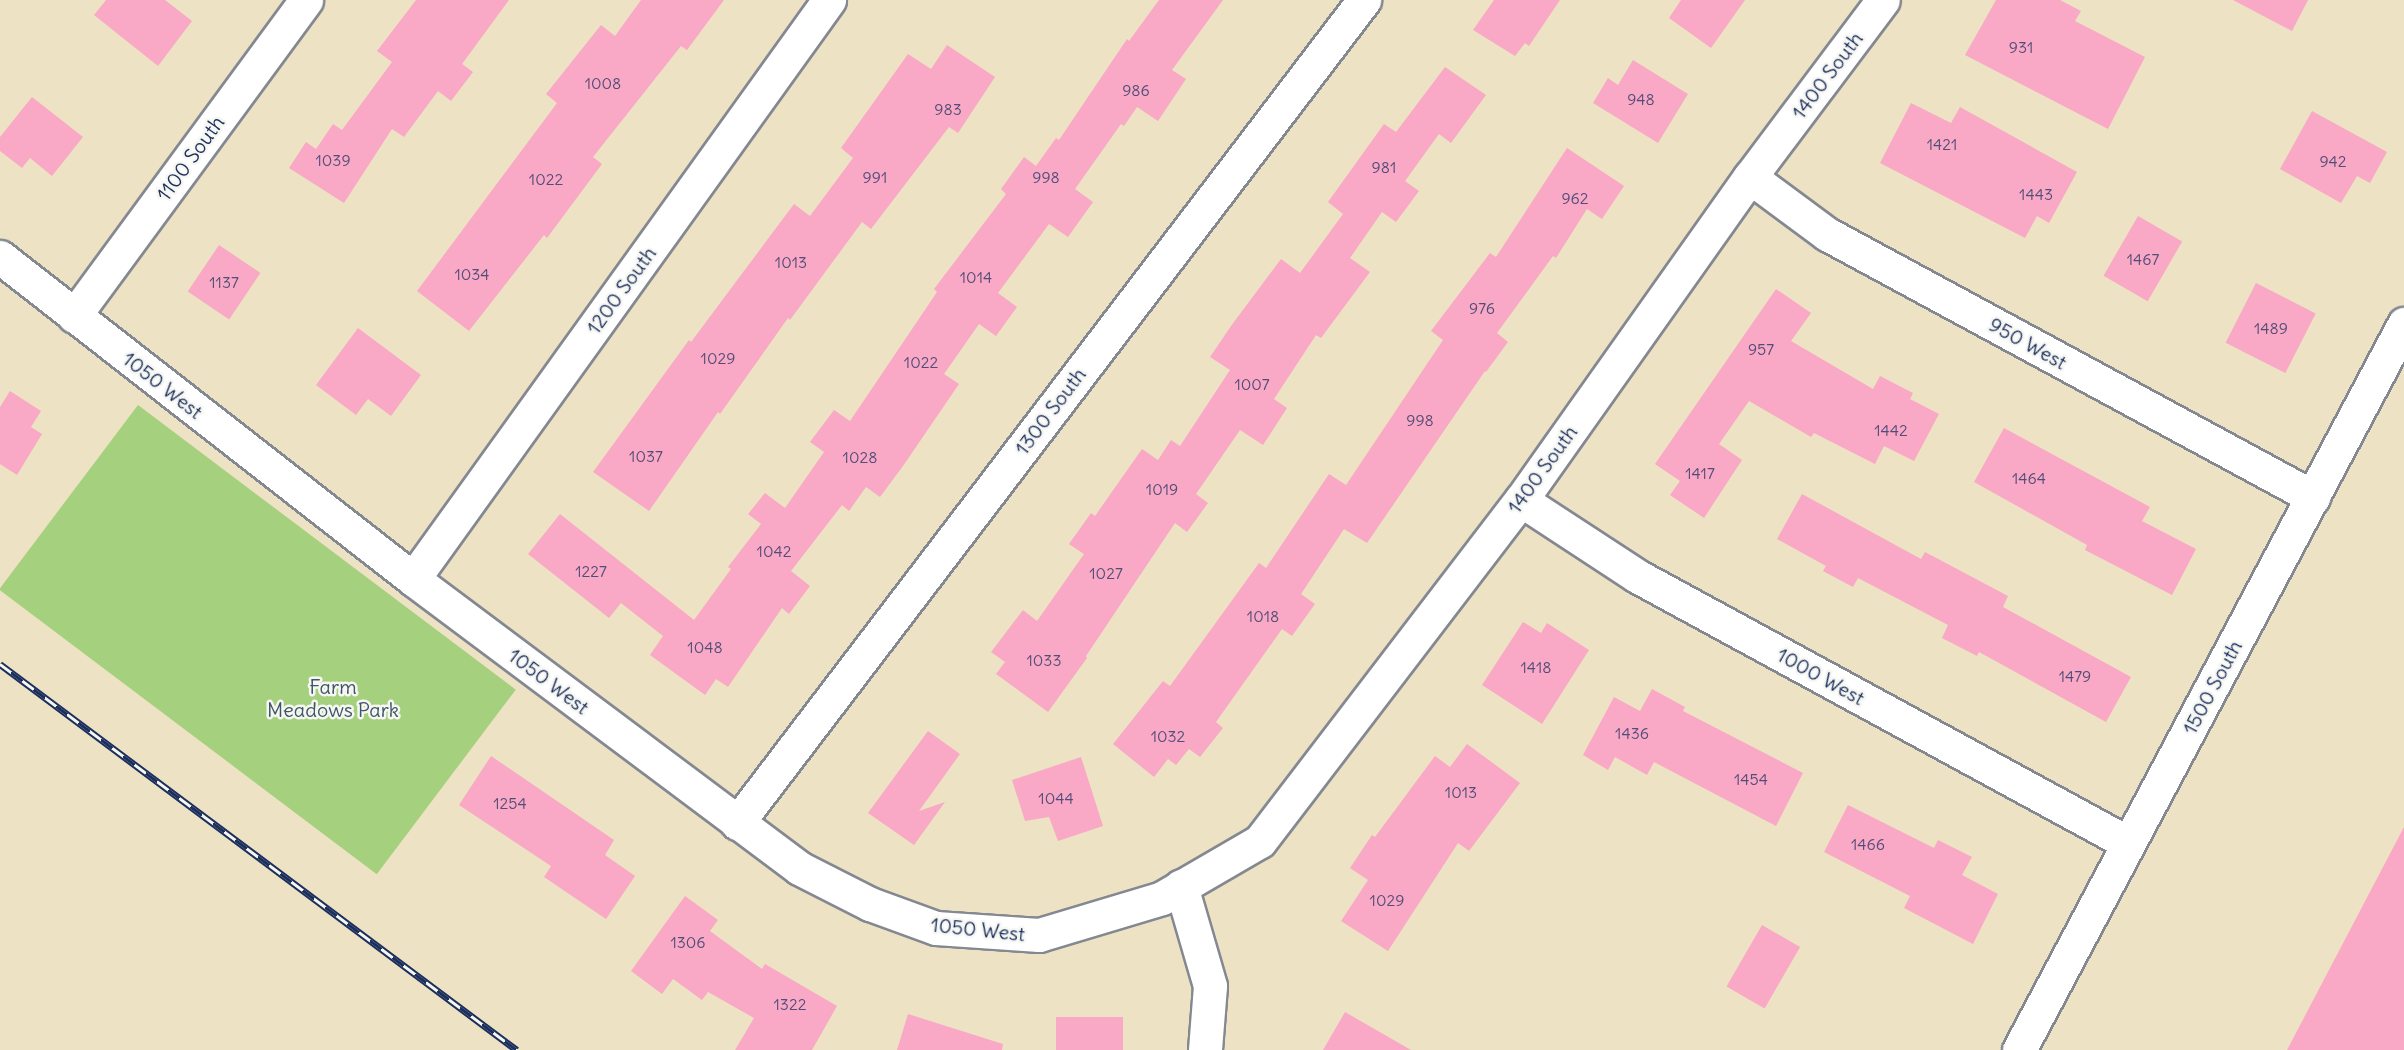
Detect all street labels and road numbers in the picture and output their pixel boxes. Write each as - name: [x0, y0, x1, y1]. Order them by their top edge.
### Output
- street label: 1400 South: [1786, 27, 1868, 123]
- street label: 1100 South: [151, 111, 229, 205]
- street label: 1200 South: [581, 242, 661, 338]
- street label: 950 West: [1985, 312, 2071, 374]
- street label: 1050 West: [118, 346, 208, 424]
- street label: 1300 South: [1010, 363, 1090, 459]
- street label: 1400 South: [1502, 420, 1582, 518]
- street label: 1500 South: [2177, 636, 2247, 738]
- street label: 1000 West: [1773, 642, 1869, 710]
- street label: 1050 West: [504, 643, 594, 719]
- street label: 1050 West: [930, 912, 1026, 946]

